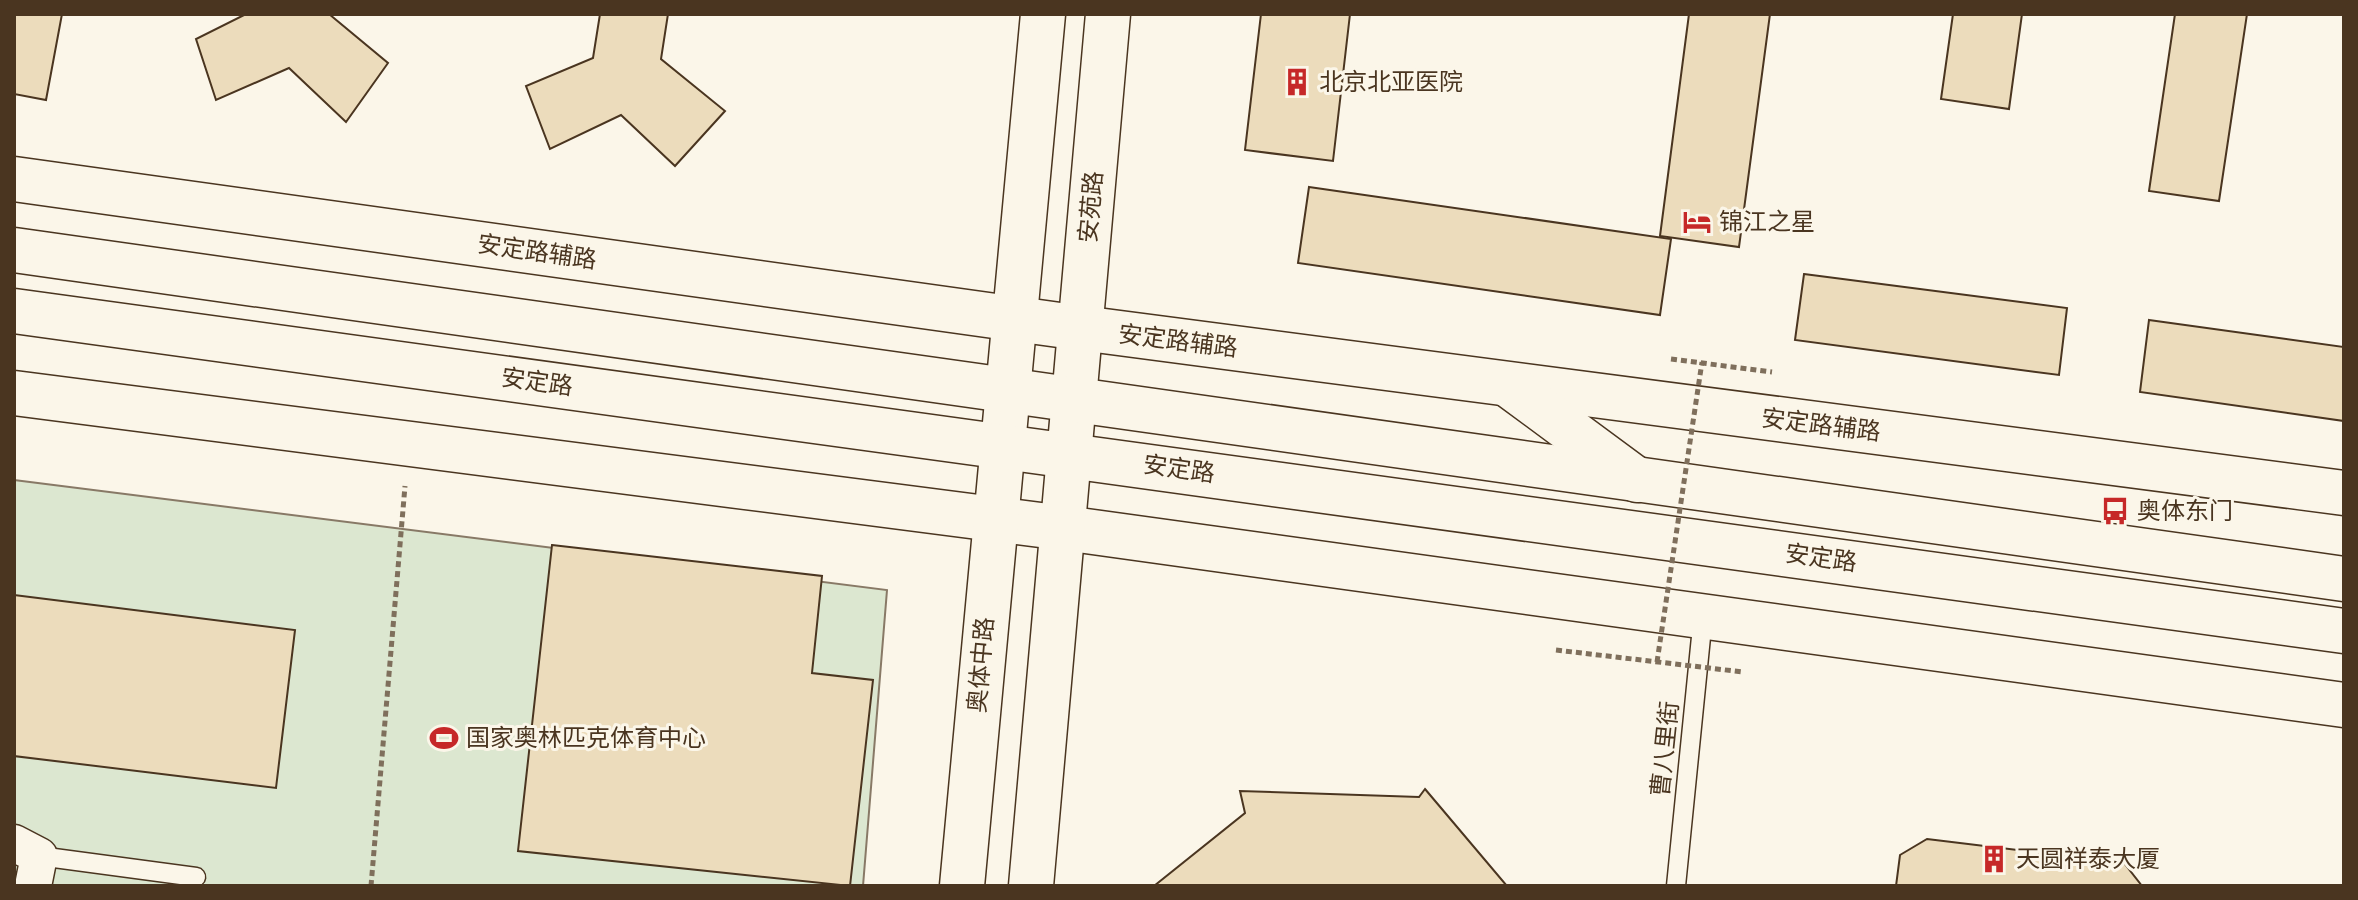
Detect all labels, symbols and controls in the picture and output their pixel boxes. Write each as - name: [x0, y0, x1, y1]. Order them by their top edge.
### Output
- building icon: 北京北亚医院: [1282, 67, 1312, 97]
- place label: 北京北亚医院: [1319, 68, 1463, 95]
- street label: 安苑路: [1074, 170, 1107, 244]
- hotel icon: 锦江之星: [1682, 207, 1712, 237]
- place label: 锦江之星: [1719, 208, 1815, 235]
- street label: 安定路辅路: [476, 230, 598, 273]
- street label: 安定路辅路: [1117, 320, 1239, 361]
- street label: 安定路: [500, 363, 575, 400]
- street label: 安定路辅路: [1760, 404, 1882, 445]
- street label: 安定路: [1142, 450, 1217, 487]
- bus stop icon: 奥体东门: [2100, 496, 2130, 526]
- place label: 奥体东门: [2137, 497, 2233, 524]
- street label: 安定路: [1784, 539, 1859, 576]
- street label: 奥体中路: [963, 616, 998, 714]
- street label: 曹八里街: [1646, 700, 1683, 798]
- sports icon: 国家奥林匹克体育中心: [429, 723, 459, 753]
- place label: 国家奥林匹克体育中心: [466, 724, 706, 751]
- building icon: 天圆祥泰大厦: [1979, 844, 2009, 874]
- place label: 天圆祥泰大厦: [2016, 845, 2160, 872]

